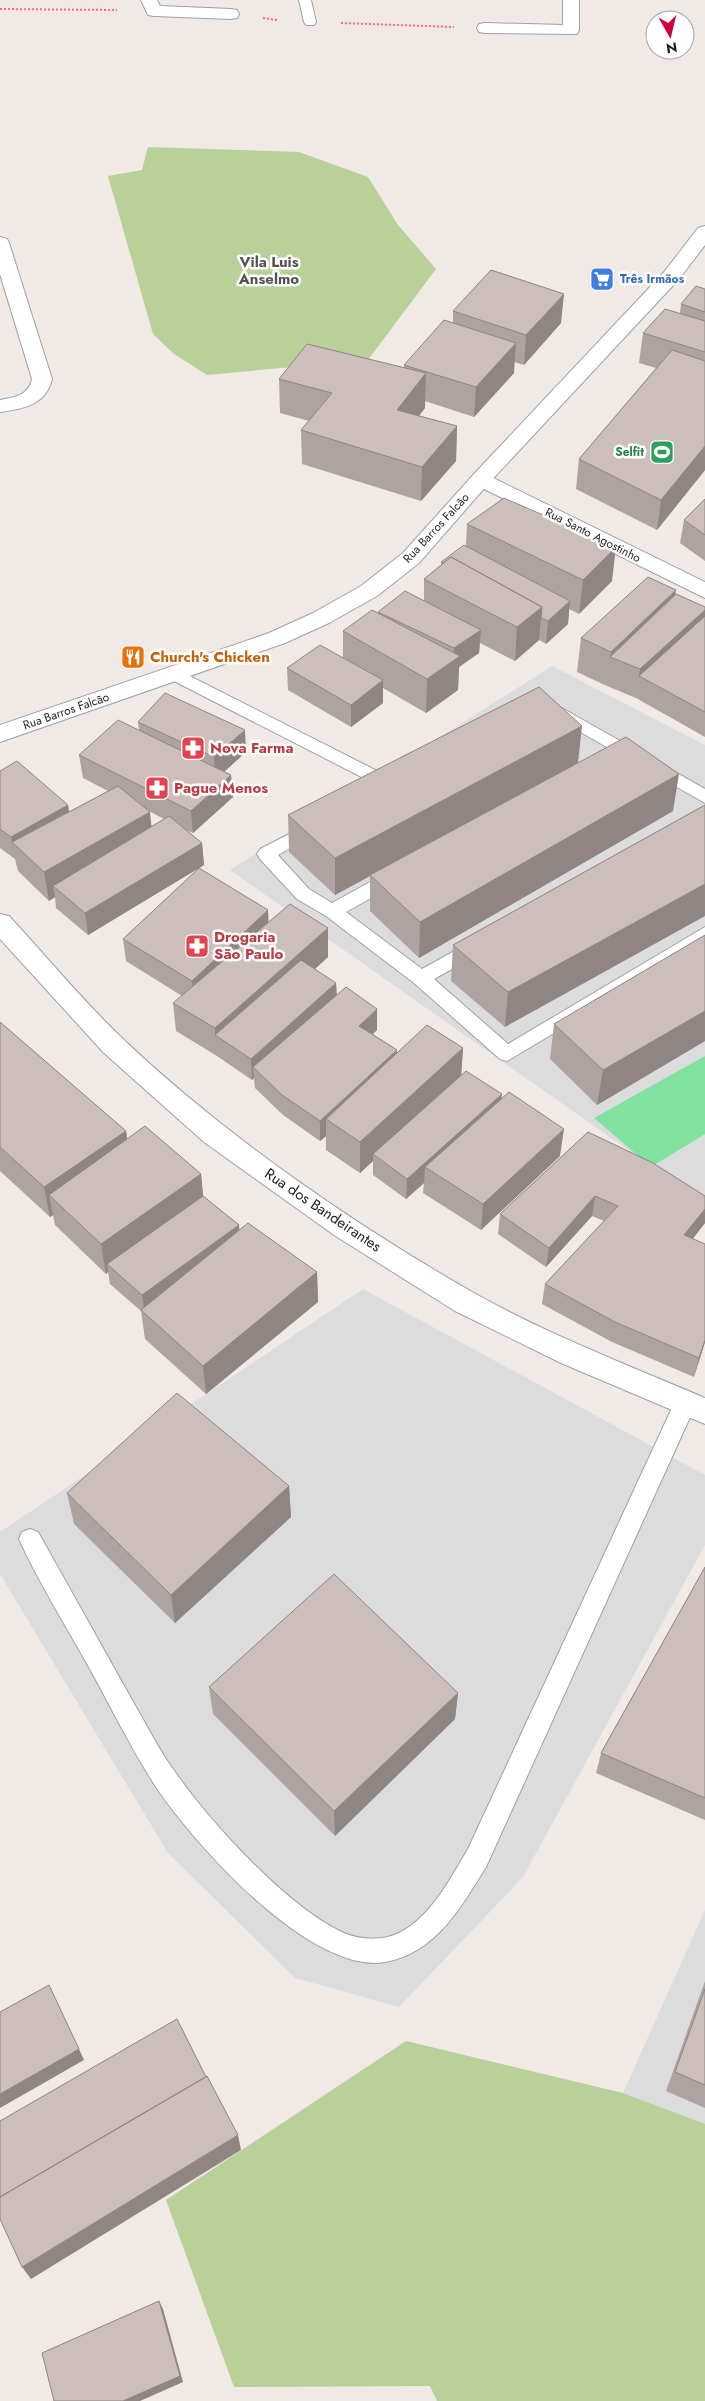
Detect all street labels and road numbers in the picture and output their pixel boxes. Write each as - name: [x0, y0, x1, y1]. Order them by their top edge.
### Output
- street label: Rua Barros Falcão: [399, 489, 474, 567]
- street label: Rua Santo Agostinho: [542, 503, 644, 567]
- street label: Rua Barros Falcão: [20, 688, 112, 734]
- street label: Rua dos Bandeirantes: [260, 1163, 386, 1257]

